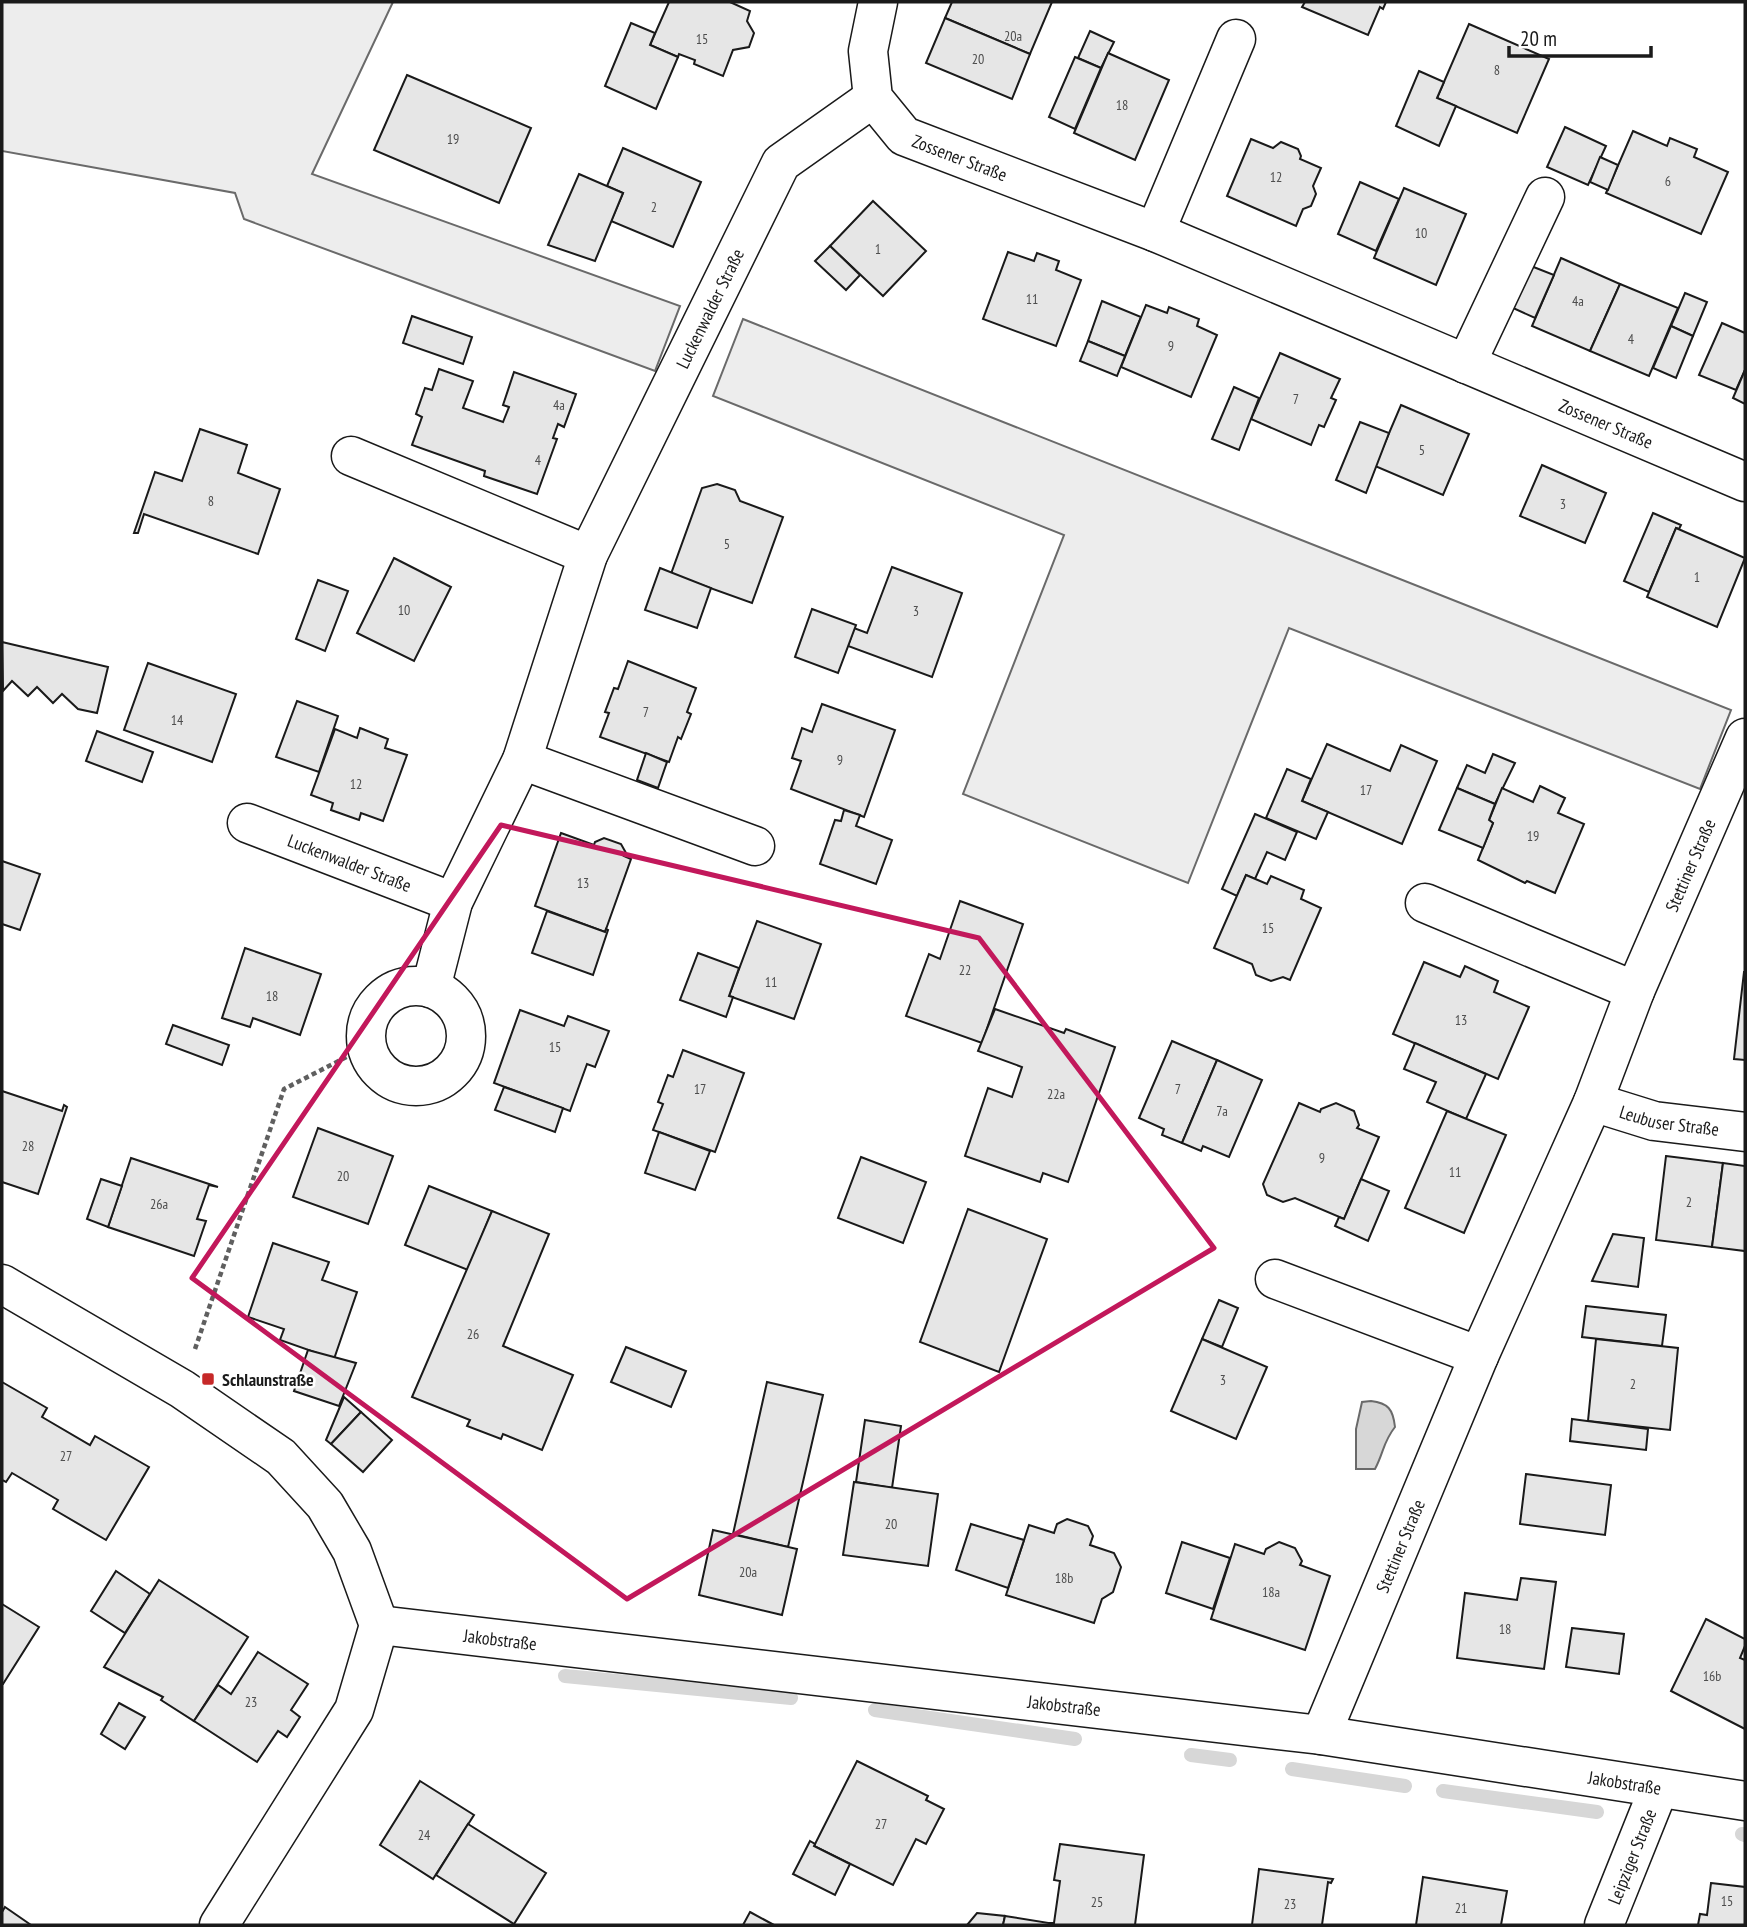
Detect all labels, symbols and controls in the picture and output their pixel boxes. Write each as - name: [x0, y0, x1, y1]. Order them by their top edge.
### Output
- scale bar: [1509, 14, 1651, 58]
- text: 20 m: [1520, 25, 1557, 52]
- house number: 20a: [1004, 27, 1022, 45]
- house number: 15: [696, 30, 708, 48]
- house number: 20: [972, 50, 984, 68]
- house number: 8: [1494, 61, 1500, 79]
- house number: 18: [1116, 96, 1128, 114]
- street label: Zossener Straße: [909, 129, 1010, 186]
- house number: 19: [447, 130, 459, 148]
- house number: 12: [1270, 168, 1282, 186]
- house number: 6: [1665, 172, 1671, 190]
- house number: 2: [651, 198, 657, 216]
- house number: 10: [1415, 224, 1427, 242]
- house number: 1: [875, 240, 881, 258]
- street label: Luckenwalder Straße: [670, 245, 749, 372]
- house number: 11: [1026, 290, 1038, 308]
- house number: 4a: [1572, 292, 1584, 310]
- house number: 4: [1628, 330, 1635, 348]
- house number: 9: [1168, 337, 1174, 355]
- house number: 7: [1293, 390, 1299, 408]
- street label: Zossener Straße: [1556, 393, 1657, 453]
- house number: 4a: [553, 396, 565, 414]
- house number: 5: [1419, 441, 1425, 459]
- house number: 4: [535, 451, 542, 469]
- house number: 8: [208, 492, 214, 510]
- house number: 3: [1560, 495, 1566, 513]
- house number: 5: [724, 535, 730, 553]
- house number: 1: [1694, 568, 1700, 586]
- house number: 10: [398, 601, 410, 619]
- house number: 3: [913, 602, 919, 620]
- house number: 7: [643, 703, 649, 721]
- house number: 14: [171, 711, 184, 729]
- house number: 9: [837, 751, 843, 769]
- house number: 12: [350, 775, 362, 793]
- house number: 17: [1360, 781, 1372, 799]
- street label: Stettiner Straße: [1659, 815, 1720, 915]
- house number: 19: [1527, 827, 1539, 845]
- street label: Luckenwalder Straße: [285, 828, 415, 897]
- house number: 13: [577, 874, 589, 892]
- house number: 15: [1262, 919, 1274, 937]
- house number: 22: [959, 961, 971, 979]
- house number: 11: [765, 973, 777, 991]
- house number: 18: [266, 987, 278, 1005]
- house number: 13: [1455, 1011, 1467, 1029]
- house number: 15: [549, 1038, 561, 1056]
- house number: 17: [694, 1080, 706, 1098]
- house number: 7: [1175, 1080, 1181, 1098]
- house number: 22a: [1047, 1085, 1065, 1103]
- street label: Leubuser Straße: [1617, 1100, 1720, 1140]
- house number: 7a: [1216, 1102, 1228, 1120]
- house number: 28: [22, 1137, 34, 1155]
- house number: 9: [1319, 1149, 1325, 1167]
- house number: 11: [1449, 1163, 1461, 1181]
- house number: 20: [337, 1167, 349, 1185]
- house number: 2: [1686, 1193, 1692, 1211]
- house number: 26a: [150, 1195, 168, 1213]
- house number: 26: [467, 1325, 479, 1343]
- place label: Schlaunstraße: [222, 1368, 314, 1391]
- marker: Schlaunstraße: [200, 1371, 216, 1387]
- house number: 3: [1220, 1371, 1226, 1389]
- house number: 2: [1630, 1375, 1636, 1393]
- house number: 27: [60, 1447, 72, 1465]
- street label: Stettiner Straße: [1370, 1496, 1430, 1596]
- house number: 20: [885, 1515, 897, 1533]
- house number: 20a: [739, 1563, 757, 1581]
- house number: 18b: [1055, 1569, 1073, 1587]
- house number: 18a: [1262, 1583, 1280, 1601]
- house number: 18: [1499, 1620, 1511, 1638]
- street label: Jakobstraße: [461, 1623, 538, 1655]
- house number: 16b: [1703, 1667, 1721, 1685]
- street label: Jakobstraße: [1026, 1689, 1102, 1721]
- house number: 23: [245, 1693, 257, 1711]
- street label: Jakobstraße: [1586, 1765, 1663, 1799]
- street label: Leipziger Straße: [1602, 1805, 1661, 1908]
- house number: 27: [875, 1815, 887, 1833]
- house number: 24: [418, 1826, 431, 1844]
- house number: 15: [1721, 1892, 1733, 1910]
- house number: 25: [1091, 1893, 1103, 1911]
- house number: 23: [1284, 1895, 1296, 1913]
- house number: 21: [1455, 1899, 1467, 1917]

